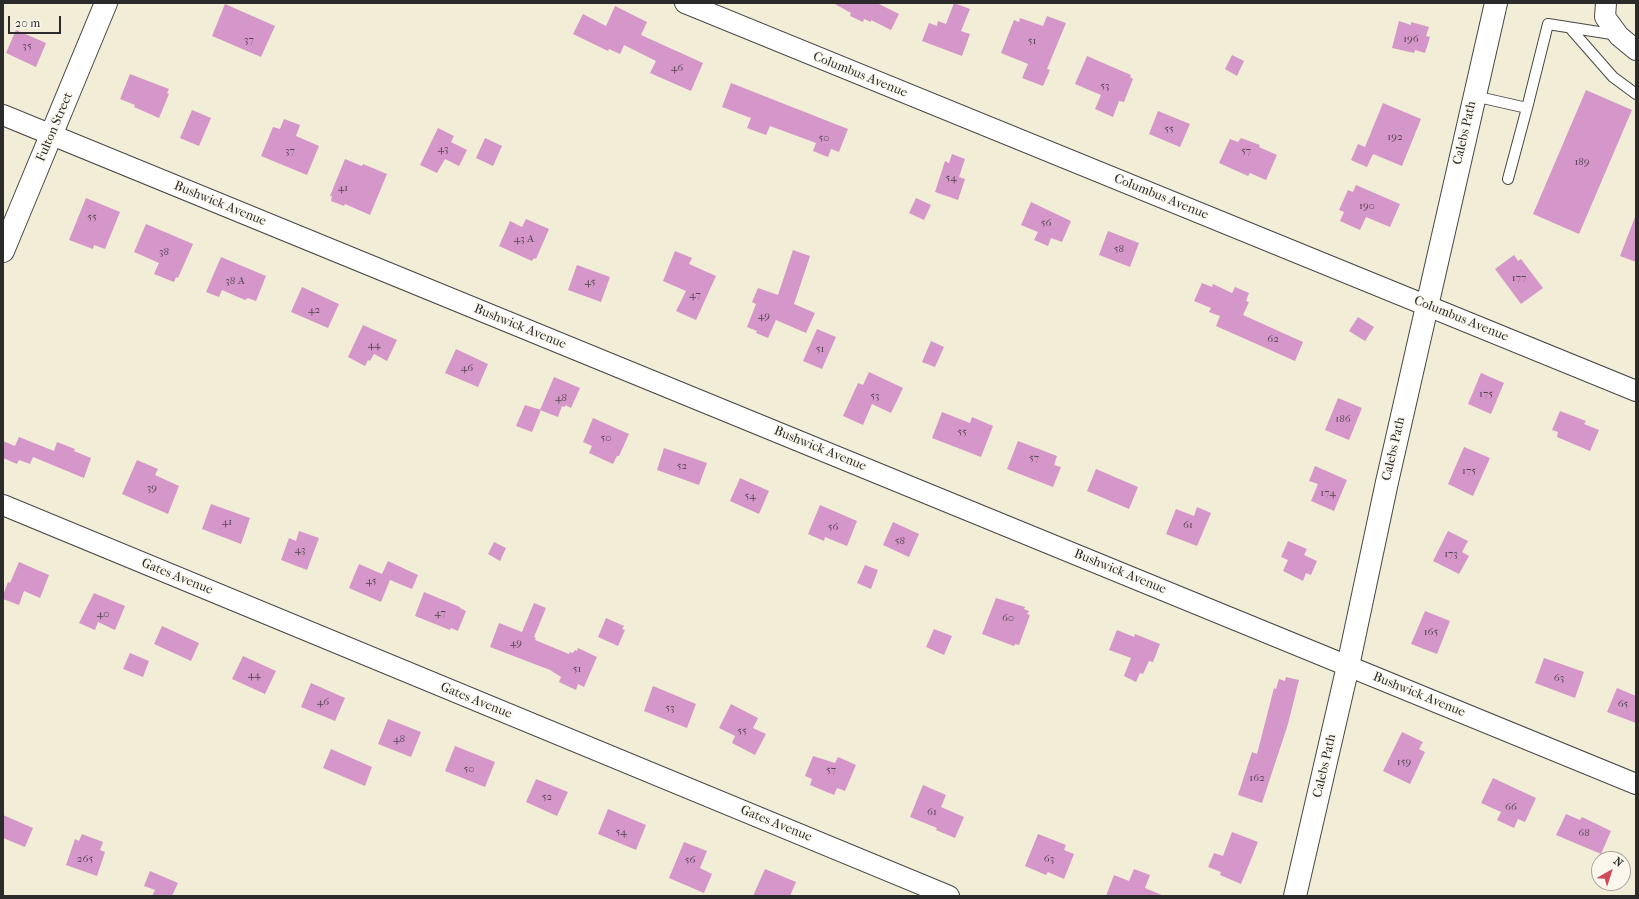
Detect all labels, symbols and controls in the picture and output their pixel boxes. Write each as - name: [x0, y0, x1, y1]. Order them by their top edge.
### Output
- scale bar: [10, 8, 63, 34]
- text: 20 m: [15, 16, 40, 30]
- house number: 196: [1403, 32, 1419, 46]
- house number: 37: [244, 33, 254, 47]
- house number: 51: [1028, 34, 1036, 48]
- house number: 35: [22, 39, 32, 53]
- street label: Columbus Avenue: [810, 49, 910, 101]
- house number: 46: [671, 61, 683, 75]
- house number: 53: [1100, 79, 1110, 93]
- street label: Fulton Street: [33, 90, 77, 164]
- street label: Calebs Path: [1450, 100, 1480, 166]
- house number: 55: [1164, 122, 1174, 136]
- house number: 192: [1387, 130, 1403, 144]
- house number: 50: [819, 131, 829, 145]
- house number: 43: [437, 142, 449, 156]
- house number: 37: [285, 144, 295, 158]
- house number: 57: [1241, 144, 1251, 158]
- house number: 189: [1574, 155, 1590, 169]
- house number: 54: [945, 171, 957, 185]
- street label: Columbus Avenue: [1111, 171, 1211, 223]
- street label: Bushwick Avenue: [172, 178, 268, 230]
- house number: 41: [338, 181, 348, 195]
- house number: 190: [1359, 199, 1375, 213]
- house number: 55: [87, 210, 97, 224]
- house number: 56: [1041, 216, 1051, 230]
- house number: 43 A: [514, 232, 534, 246]
- house number: 58: [1114, 242, 1124, 256]
- house number: 38: [159, 245, 169, 259]
- house number: 177: [1512, 271, 1526, 285]
- house number: 38 A: [225, 274, 245, 288]
- house number: 45: [585, 275, 595, 289]
- house number: 47: [689, 288, 701, 302]
- street label: Columbus Avenue: [1411, 293, 1511, 345]
- street label: Bushwick Avenue: [472, 301, 568, 353]
- house number: 42: [308, 303, 320, 317]
- house number: 49: [758, 309, 770, 323]
- house number: 62: [1267, 332, 1279, 346]
- house number: 44: [367, 338, 381, 352]
- house number: 51: [816, 342, 824, 356]
- house number: 46: [461, 361, 473, 375]
- house number: 175: [1479, 387, 1493, 401]
- house number: 53: [870, 389, 880, 403]
- house number: 48: [555, 391, 567, 405]
- house number: 186: [1335, 412, 1351, 426]
- street label: Calebs Path: [1379, 416, 1409, 482]
- street label: Bushwick Avenue: [772, 423, 868, 475]
- house number: 55: [957, 425, 967, 439]
- house number: 50: [601, 431, 611, 445]
- house number: 57: [1029, 451, 1039, 465]
- house number: 52: [677, 459, 687, 473]
- house number: 175: [1462, 464, 1476, 478]
- house number: 39: [147, 481, 157, 495]
- house number: 174: [1320, 486, 1336, 500]
- house number: 54: [744, 489, 756, 503]
- house number: 41: [222, 515, 232, 529]
- house number: 61: [1183, 518, 1193, 532]
- house number: 56: [828, 520, 838, 534]
- house number: 58: [895, 534, 905, 548]
- house number: 43: [294, 543, 306, 557]
- street label: Bushwick Avenue: [1072, 546, 1168, 598]
- house number: 173: [1444, 547, 1458, 561]
- street label: Gates Avenue: [139, 556, 215, 598]
- house number: 45: [366, 574, 376, 588]
- house number: 47: [434, 606, 446, 620]
- house number: 40: [97, 607, 109, 621]
- house number: 60: [1002, 611, 1014, 625]
- house number: 165: [1424, 625, 1438, 639]
- house number: 49: [510, 636, 522, 650]
- house number: 51: [573, 662, 581, 676]
- house number: 44: [247, 668, 261, 682]
- street label: Bushwick Avenue: [1371, 669, 1467, 721]
- house number: 63: [1554, 671, 1564, 685]
- street label: Gates Avenue: [438, 680, 514, 722]
- house number: 46: [317, 695, 329, 709]
- house number: 65: [1618, 697, 1628, 711]
- house number: 53: [665, 701, 675, 715]
- house number: 55: [737, 724, 747, 738]
- house number: 48: [393, 732, 405, 746]
- street label: Calebs Path: [1310, 733, 1340, 799]
- house number: 159: [1397, 755, 1411, 769]
- house number: 50: [464, 762, 474, 776]
- house number: 57: [826, 763, 836, 777]
- house number: 162: [1249, 771, 1265, 785]
- house number: 52: [542, 790, 552, 804]
- house number: 66: [1505, 800, 1517, 814]
- street label: Gates Avenue: [738, 803, 814, 845]
- house number: 61: [927, 805, 937, 819]
- house number: 54: [615, 825, 627, 839]
- house number: 68: [1578, 826, 1590, 840]
- north arrow: [1591, 851, 1631, 891]
- house number: 265: [77, 852, 93, 866]
- house number: 63: [1044, 852, 1054, 866]
- house number: 56: [685, 853, 695, 867]
- text: N: [1611, 854, 1626, 870]

